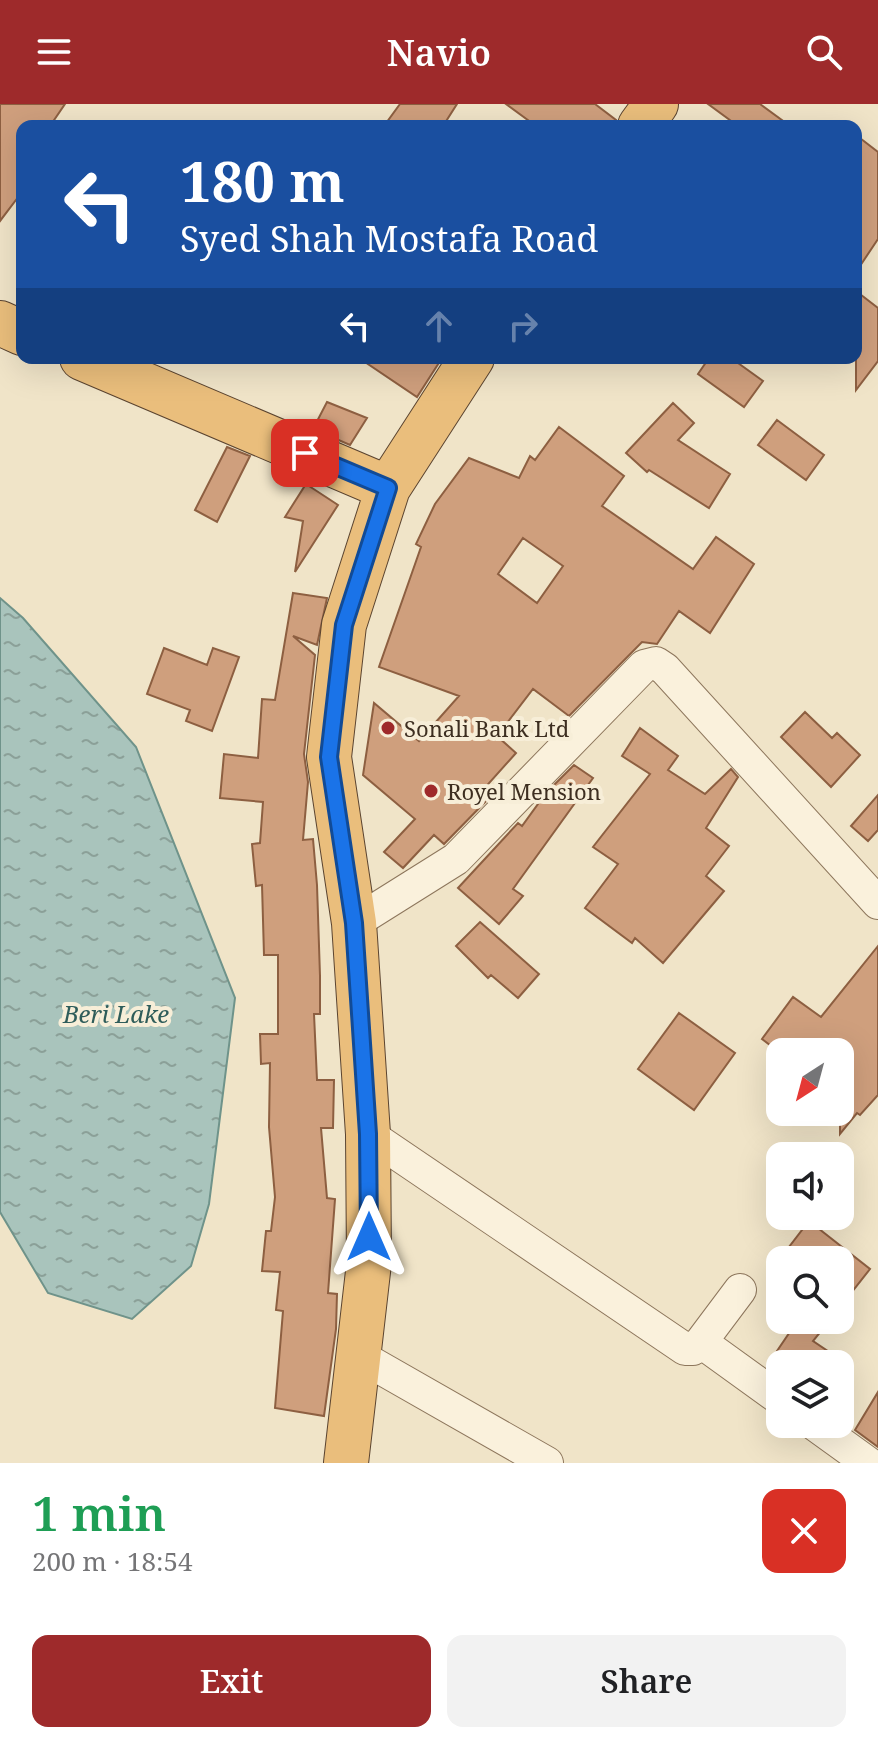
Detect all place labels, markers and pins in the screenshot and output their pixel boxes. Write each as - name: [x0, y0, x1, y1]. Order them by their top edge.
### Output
- pin: [271, 419, 339, 487]
- place label: Sonali Bank Ltd: [404, 713, 570, 743]
- marker: Sonali Bank Ltd: [379, 719, 397, 737]
- place label: Royel Mension: [447, 776, 601, 806]
- marker: Royel Mension: [422, 782, 440, 800]

